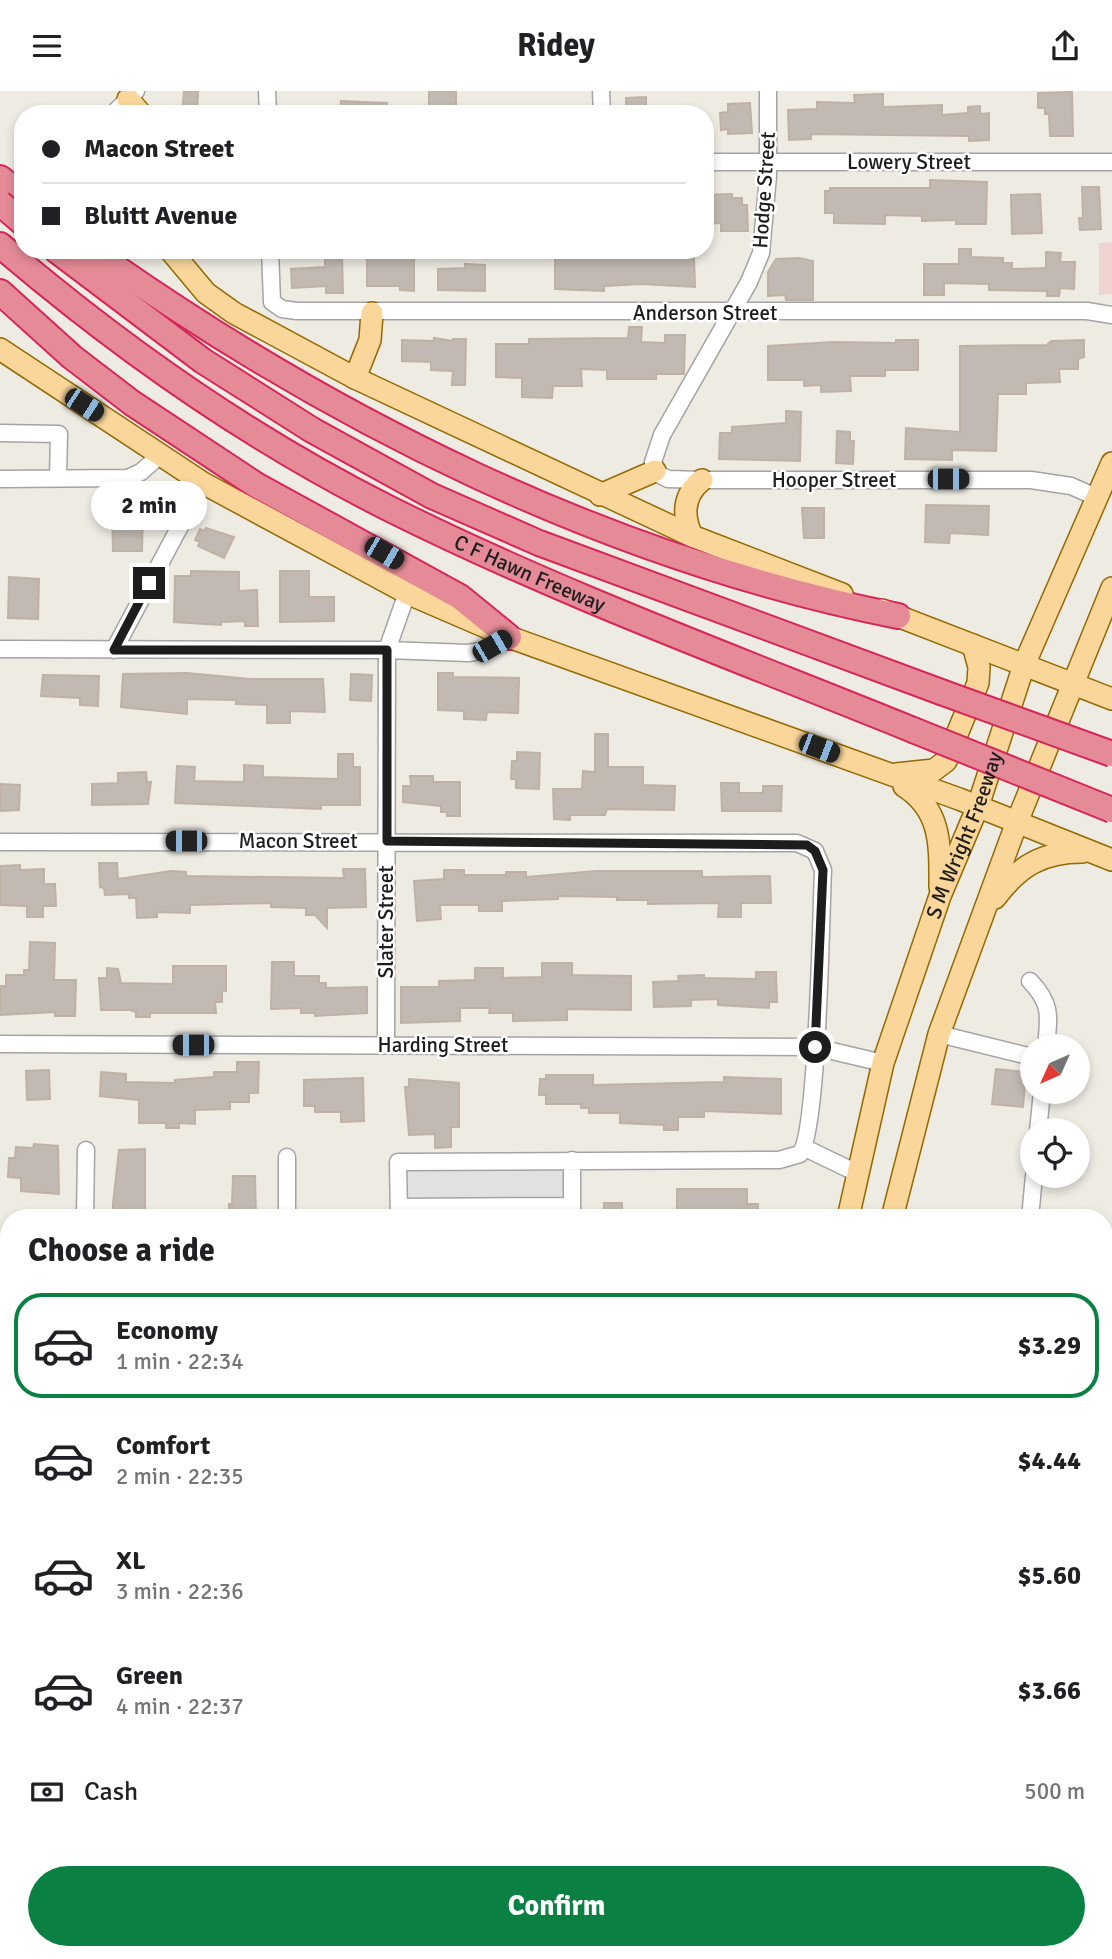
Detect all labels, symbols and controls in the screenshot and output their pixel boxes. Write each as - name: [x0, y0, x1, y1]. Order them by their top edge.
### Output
- text: Ridey: [517, 26, 595, 65]
- icon: menu: [28, 27, 66, 65]
- icon: share: [1046, 27, 1084, 65]
- street label: Hodge Street: [747, 131, 781, 249]
- text: Macon Street: [84, 133, 234, 165]
- street label: Lowery Street: [847, 149, 971, 175]
- text: Bluitt Avenue: [84, 200, 237, 232]
- street label: Anderson Street: [633, 300, 777, 326]
- car: [61, 385, 108, 425]
- street label: Hooper Street: [772, 467, 896, 493]
- car: [928, 469, 970, 490]
- callout: 2 min: [91, 482, 207, 531]
- text: 2 min: [121, 491, 177, 520]
- street label: C F Hawn Freeway: [450, 529, 609, 618]
- car: [361, 533, 408, 573]
- route end: [133, 567, 165, 599]
- car: [469, 626, 516, 666]
- car: [796, 731, 843, 765]
- street label: S M Wright Freeway: [920, 748, 1008, 922]
- street label: Macon Street: [238, 828, 358, 854]
- car: [166, 831, 208, 852]
- street label: Slater Street: [373, 865, 399, 979]
- route start: [799, 1031, 831, 1063]
- street label: Harding Street: [378, 1032, 508, 1058]
- north arrow: [1020, 1034, 1090, 1104]
- map controls: [1020, 1034, 1090, 1188]
- car: [173, 1035, 215, 1056]
- button: locate: [1020, 1118, 1090, 1188]
- text: Choose a ride: [28, 1231, 215, 1270]
- icon: car: [32, 1314, 95, 1377]
- text: Economy: [116, 1315, 218, 1347]
- text: $3.29: [1017, 1330, 1081, 1362]
- text: 1 min · 22:34: [116, 1347, 244, 1376]
- icon: car: [32, 1429, 95, 1492]
- text: Comfort: [116, 1430, 210, 1462]
- text: $4.44: [1017, 1445, 1081, 1477]
- text: 2 min · 22:35: [116, 1462, 244, 1491]
- icon: car: [32, 1544, 95, 1607]
- text: XL: [116, 1545, 146, 1577]
- text: $5.60: [1017, 1560, 1081, 1592]
- text: 3 min · 22:36: [116, 1577, 244, 1606]
- icon: car: [32, 1659, 95, 1722]
- text: Green: [116, 1660, 183, 1692]
- text: $3.66: [1017, 1675, 1081, 1707]
- text: 4 min · 22:37: [116, 1692, 244, 1721]
- icon: cash: [28, 1773, 66, 1811]
- text: Cash: [84, 1776, 138, 1808]
- text: 500 m: [1024, 1777, 1085, 1806]
- button: Confirm: [28, 1866, 1085, 1946]

